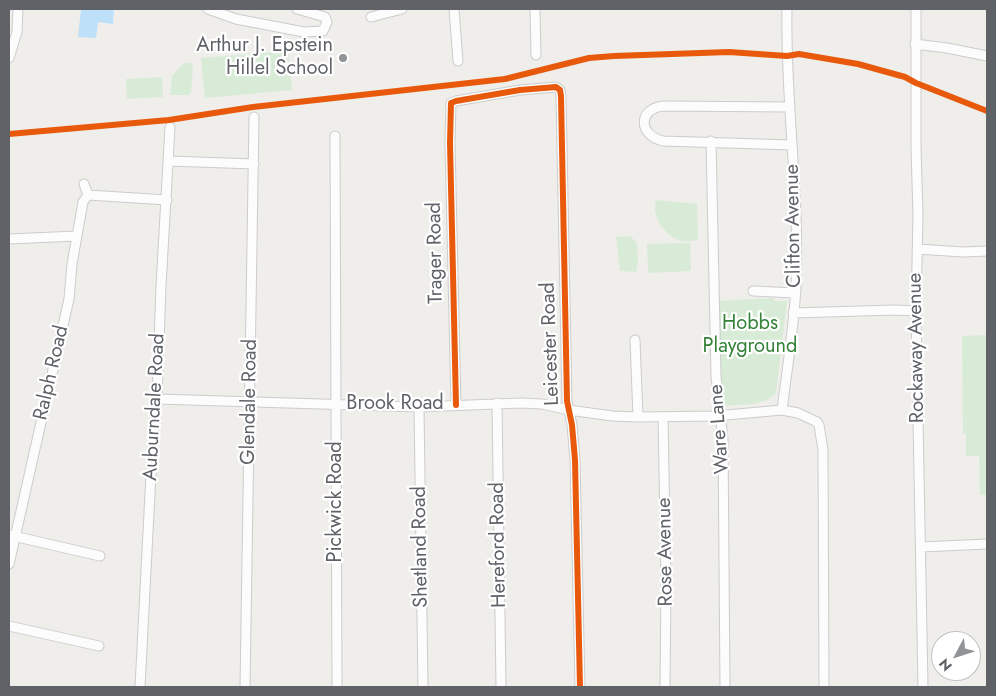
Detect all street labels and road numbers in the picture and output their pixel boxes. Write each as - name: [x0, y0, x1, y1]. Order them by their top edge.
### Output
- street label: Clifton Avenue: [781, 164, 807, 288]
- street label: Trager Road: [423, 202, 449, 304]
- street label: Rockaway Avenue: [904, 273, 930, 423]
- street label: Leicester Road: [537, 282, 565, 406]
- street label: Ralph Road: [29, 323, 75, 423]
- street label: Auburndale Road: [139, 333, 171, 481]
- street label: Glendale Road: [237, 339, 263, 465]
- street label: Ware Lane: [705, 383, 735, 475]
- street label: Brook Road: [346, 392, 444, 416]
- street label: Pickwick Road: [324, 441, 348, 563]
- street label: Hereford Road: [486, 482, 512, 608]
- street label: Shetland Road: [408, 486, 434, 608]
- street label: Rose Avenue: [653, 497, 679, 607]

